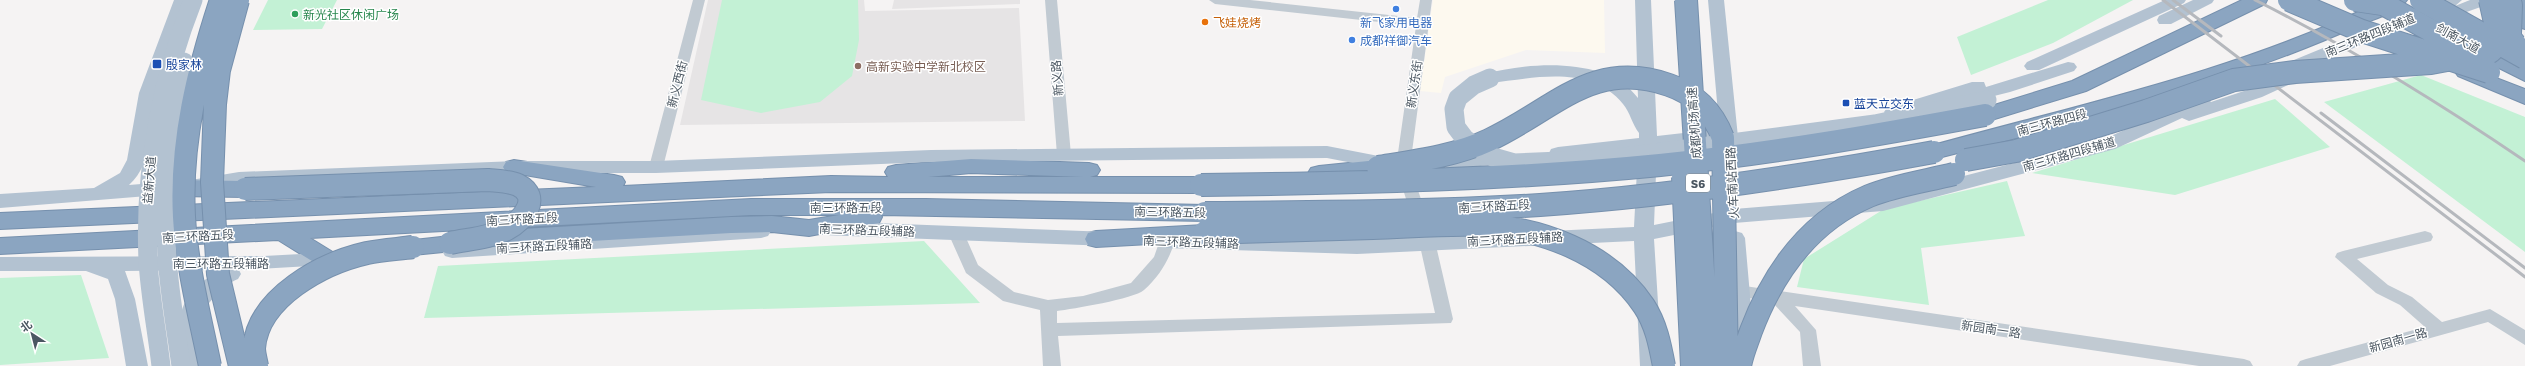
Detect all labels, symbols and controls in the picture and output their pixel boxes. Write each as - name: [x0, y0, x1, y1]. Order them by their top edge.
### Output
- marker: 新飞家用电器: [1391, 4, 1401, 14]
- place label: 新光社区休闲广场: [303, 7, 399, 22]
- marker: 新光社区休闲广场: [290, 9, 300, 19]
- street label: 南三环路四段辅道: [2323, 10, 2417, 60]
- place label: 飞娃烧烤: [1213, 15, 1261, 30]
- place label: 新飞家用电器: [1360, 15, 1432, 30]
- marker: 飞娃烧烤: [1200, 17, 1210, 27]
- street label: 剑南大道: [2433, 20, 2483, 56]
- place label: 成都祥御汽车: [1360, 33, 1432, 48]
- marker: 成都祥御汽车: [1347, 35, 1357, 45]
- place label: 殷家林: [166, 57, 202, 72]
- marker: 殷家林: [151, 58, 163, 70]
- street label: 新义西街: [664, 59, 690, 109]
- place label: 高新实验中学新北校区: [866, 59, 986, 74]
- street label: 新义路: [1048, 59, 1066, 97]
- street label: 新义东街: [1403, 59, 1425, 109]
- marker: 高新实验中学新北校区: [853, 61, 863, 71]
- street label: 成都机场高速: [1684, 87, 1704, 159]
- place label: 蓝天立交东: [1854, 96, 1914, 111]
- marker: 蓝天立交东: [1841, 98, 1851, 108]
- street label: 南三环路四段: [2015, 105, 2089, 139]
- street label: 南三环路四段辅道: [2021, 134, 2117, 174]
- street label: 火车南站西路: [1723, 147, 1741, 219]
- street label: 益新大道: [139, 155, 159, 205]
- road number: S6: [1686, 174, 1710, 192]
- street label: 南三环路五段: [1458, 197, 1530, 215]
- street label: 南三环路五段: [810, 200, 882, 215]
- street label: 南三环路五段: [1134, 204, 1206, 220]
- street label: 南三环路五段: [486, 210, 558, 228]
- street label: 南三环路五段辅路: [819, 221, 915, 239]
- street label: 南三环路五段: [162, 227, 234, 245]
- street label: 南三环路五段辅路: [1467, 229, 1563, 249]
- street label: 南三环路五段辅路: [1143, 233, 1239, 251]
- street label: 南三环路五段辅路: [496, 236, 592, 256]
- street label: 南三环路五段辅路: [173, 256, 269, 271]
- north arrow: [12, 314, 52, 354]
- text: 北: [18, 317, 34, 334]
- street label: 新园南一路: [1960, 317, 2022, 341]
- street label: 新园南一路: [2367, 325, 2429, 355]

